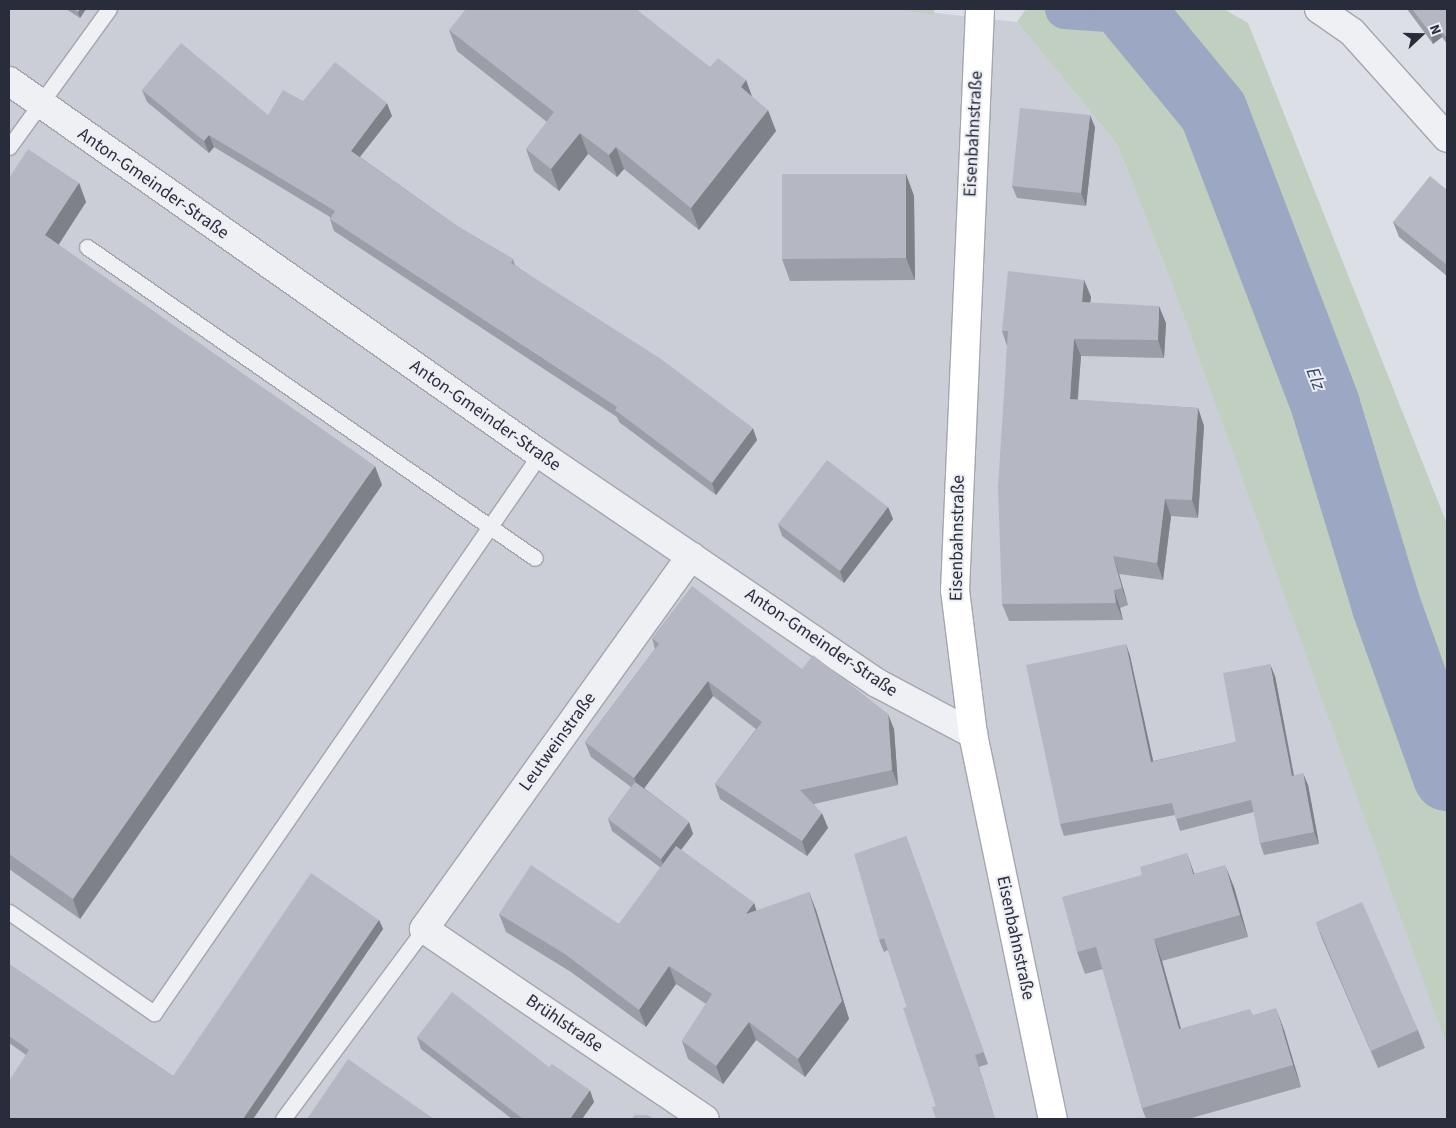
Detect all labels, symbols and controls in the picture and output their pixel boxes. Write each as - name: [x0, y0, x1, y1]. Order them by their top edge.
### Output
- north arrow: [1396, 10, 1446, 60]
- text: N: [1424, 22, 1446, 38]
- street label: Eisenbahnstraße: [960, 70, 988, 198]
- street label: Anton-Gmeinder-Straße: [73, 124, 233, 244]
- street label: Anton-Gmeinder-Straße: [405, 356, 565, 476]
- water label: Elz: [1300, 365, 1330, 393]
- street label: Eisenbahnstraße: [946, 475, 970, 601]
- street label: Anton-Gmeinder-Straße: [741, 584, 901, 702]
- street label: Leutweinstraße: [515, 688, 601, 796]
- street label: Eisenbahnstraße: [991, 874, 1039, 1002]
- street label: Brühlstraße: [521, 990, 607, 1058]

